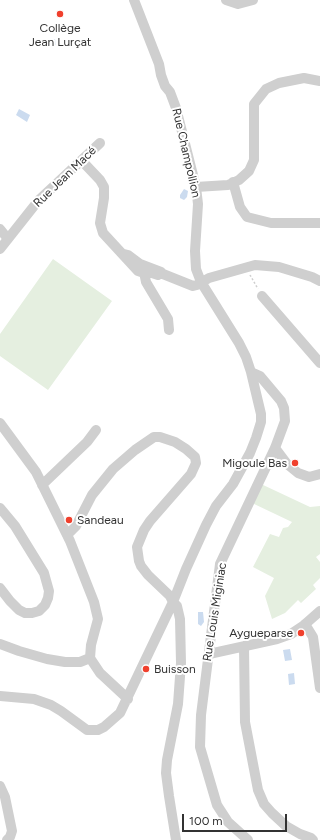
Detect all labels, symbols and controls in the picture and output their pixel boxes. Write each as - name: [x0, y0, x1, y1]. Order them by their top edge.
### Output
- marker: Collège Jean Lurçat: [55, 9, 65, 19]
- place label: Collège Jean Lurçat: [29, 21, 91, 49]
- street label: Rue Champollion: [169, 107, 203, 199]
- street label: Rue Jean Macé: [31, 143, 99, 211]
- place label: Migoule Bas: [222, 456, 287, 470]
- marker: Migoule Bas: [290, 458, 300, 468]
- place label: Sandeau: [77, 513, 124, 527]
- marker: Sandeau: [64, 515, 74, 525]
- street label: Rue Louis Miginiac: [200, 562, 230, 662]
- place label: Aygueparse: [229, 626, 293, 640]
- marker: Aygueparse: [296, 628, 306, 638]
- place label: Buisson: [154, 662, 196, 676]
- marker: Buisson: [141, 664, 151, 674]
- scale bar: [184, 806, 289, 832]
- text: 100 m: [189, 814, 223, 828]

